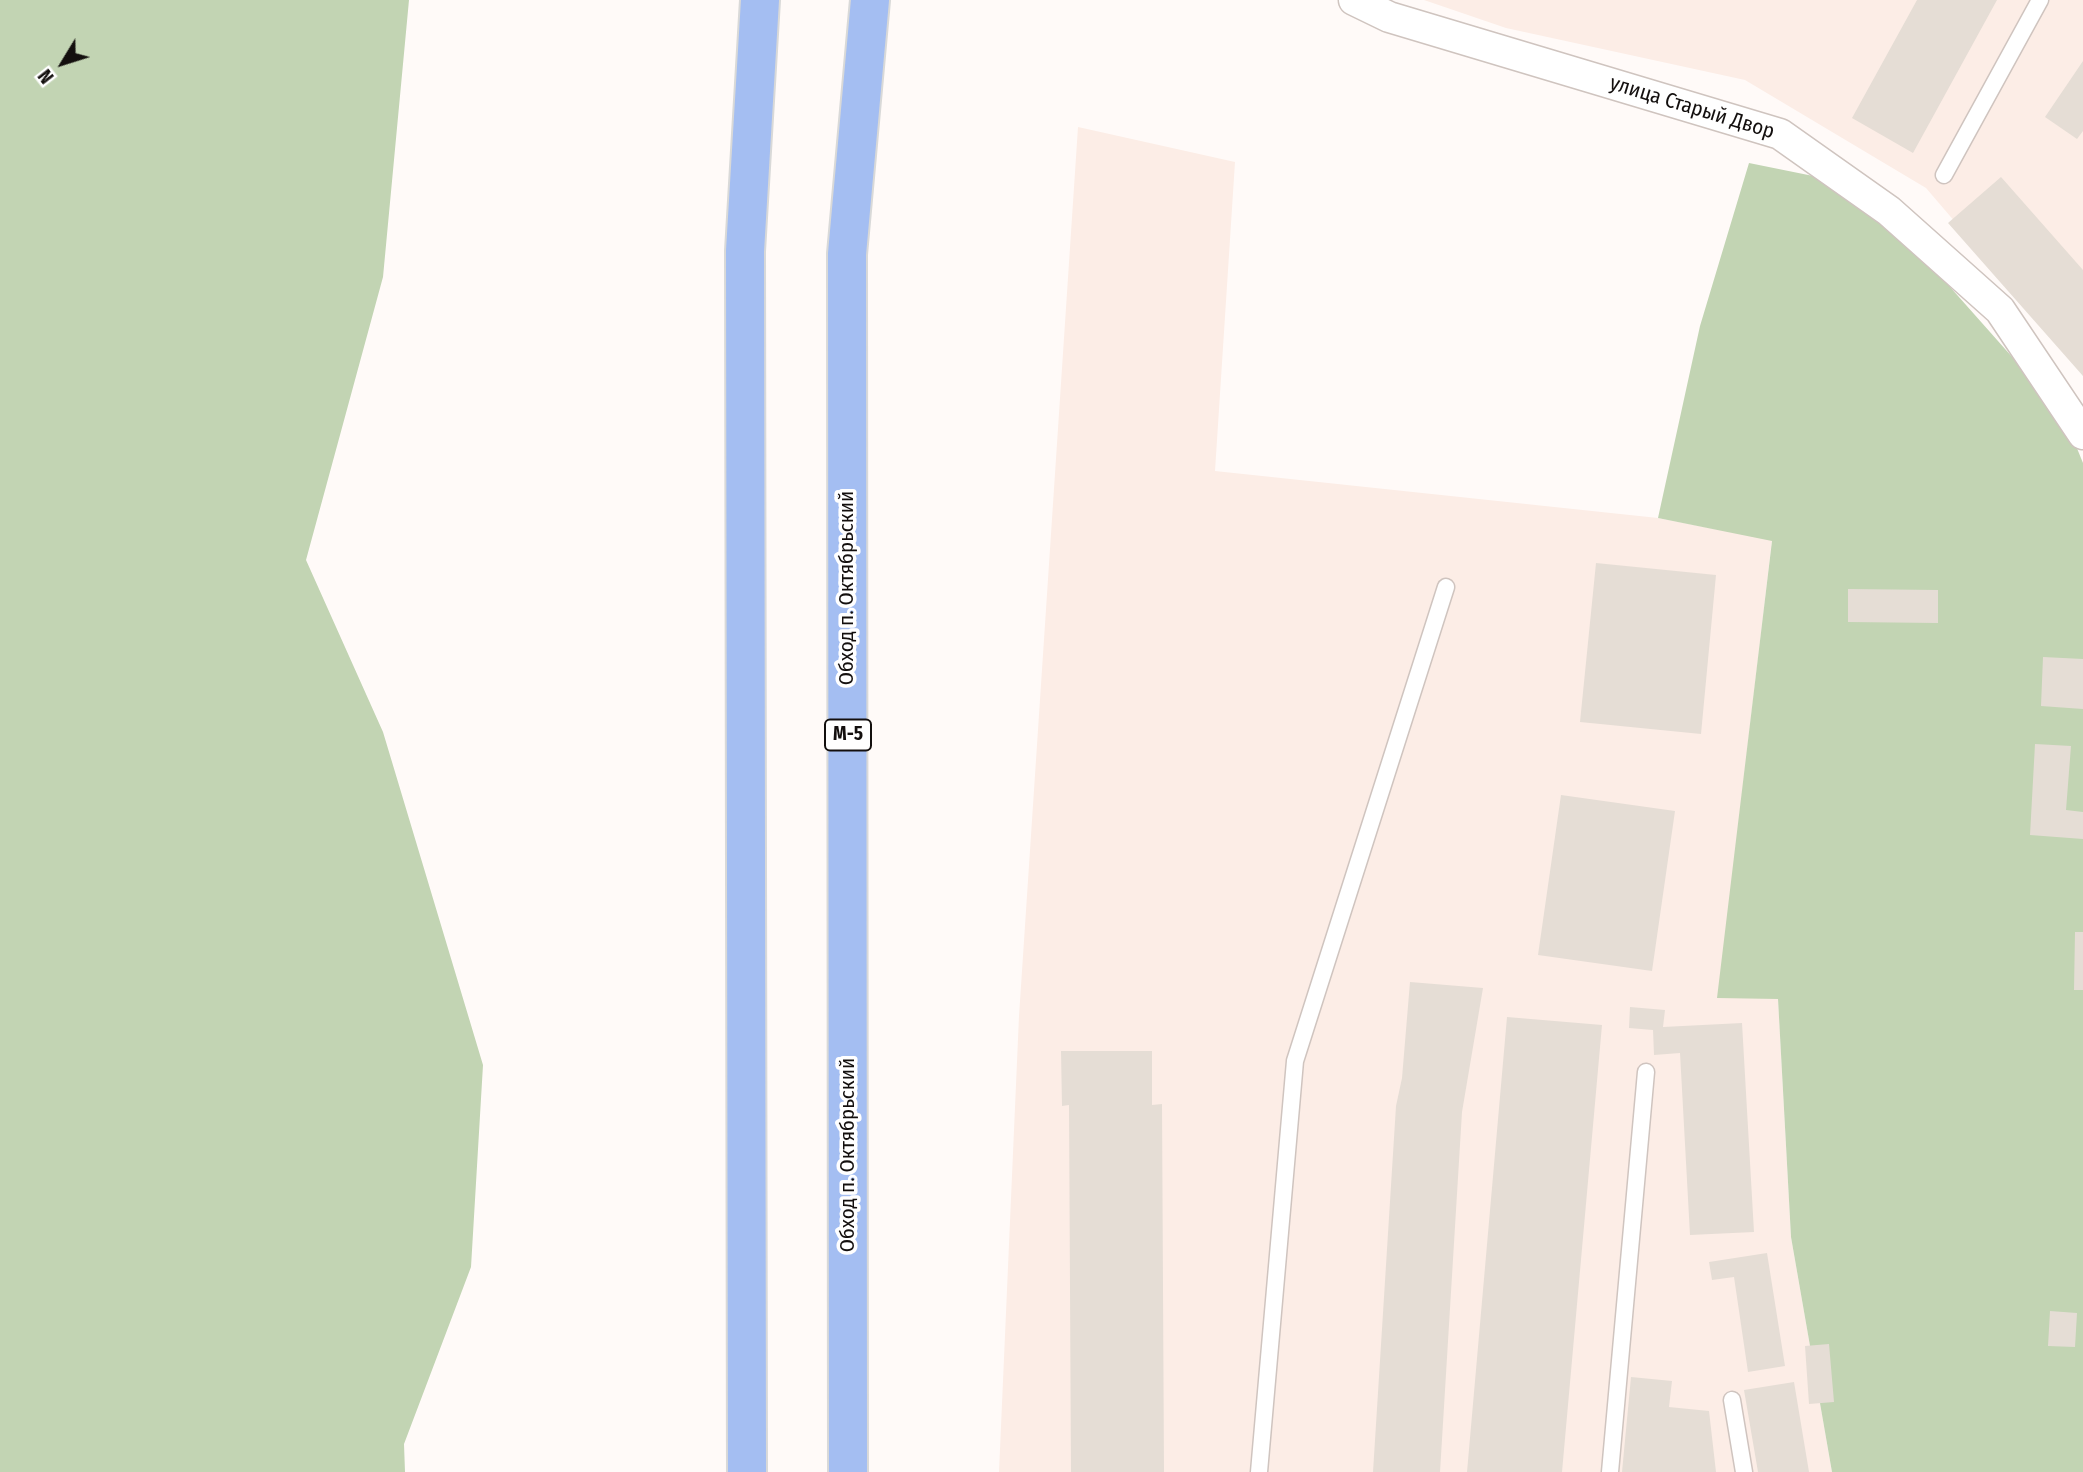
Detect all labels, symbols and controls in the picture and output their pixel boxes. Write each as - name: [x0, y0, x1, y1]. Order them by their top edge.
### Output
- north arrow: [28, 28, 98, 98]
- text: N: [33, 65, 59, 88]
- street label: улица Старый Двор: [1607, 71, 1777, 145]
- street label: Обход п. Октябрьский: [834, 491, 860, 685]
- road number: М-5: [825, 720, 871, 750]
- street label: Обход п. Октябрьский: [835, 1058, 861, 1252]

